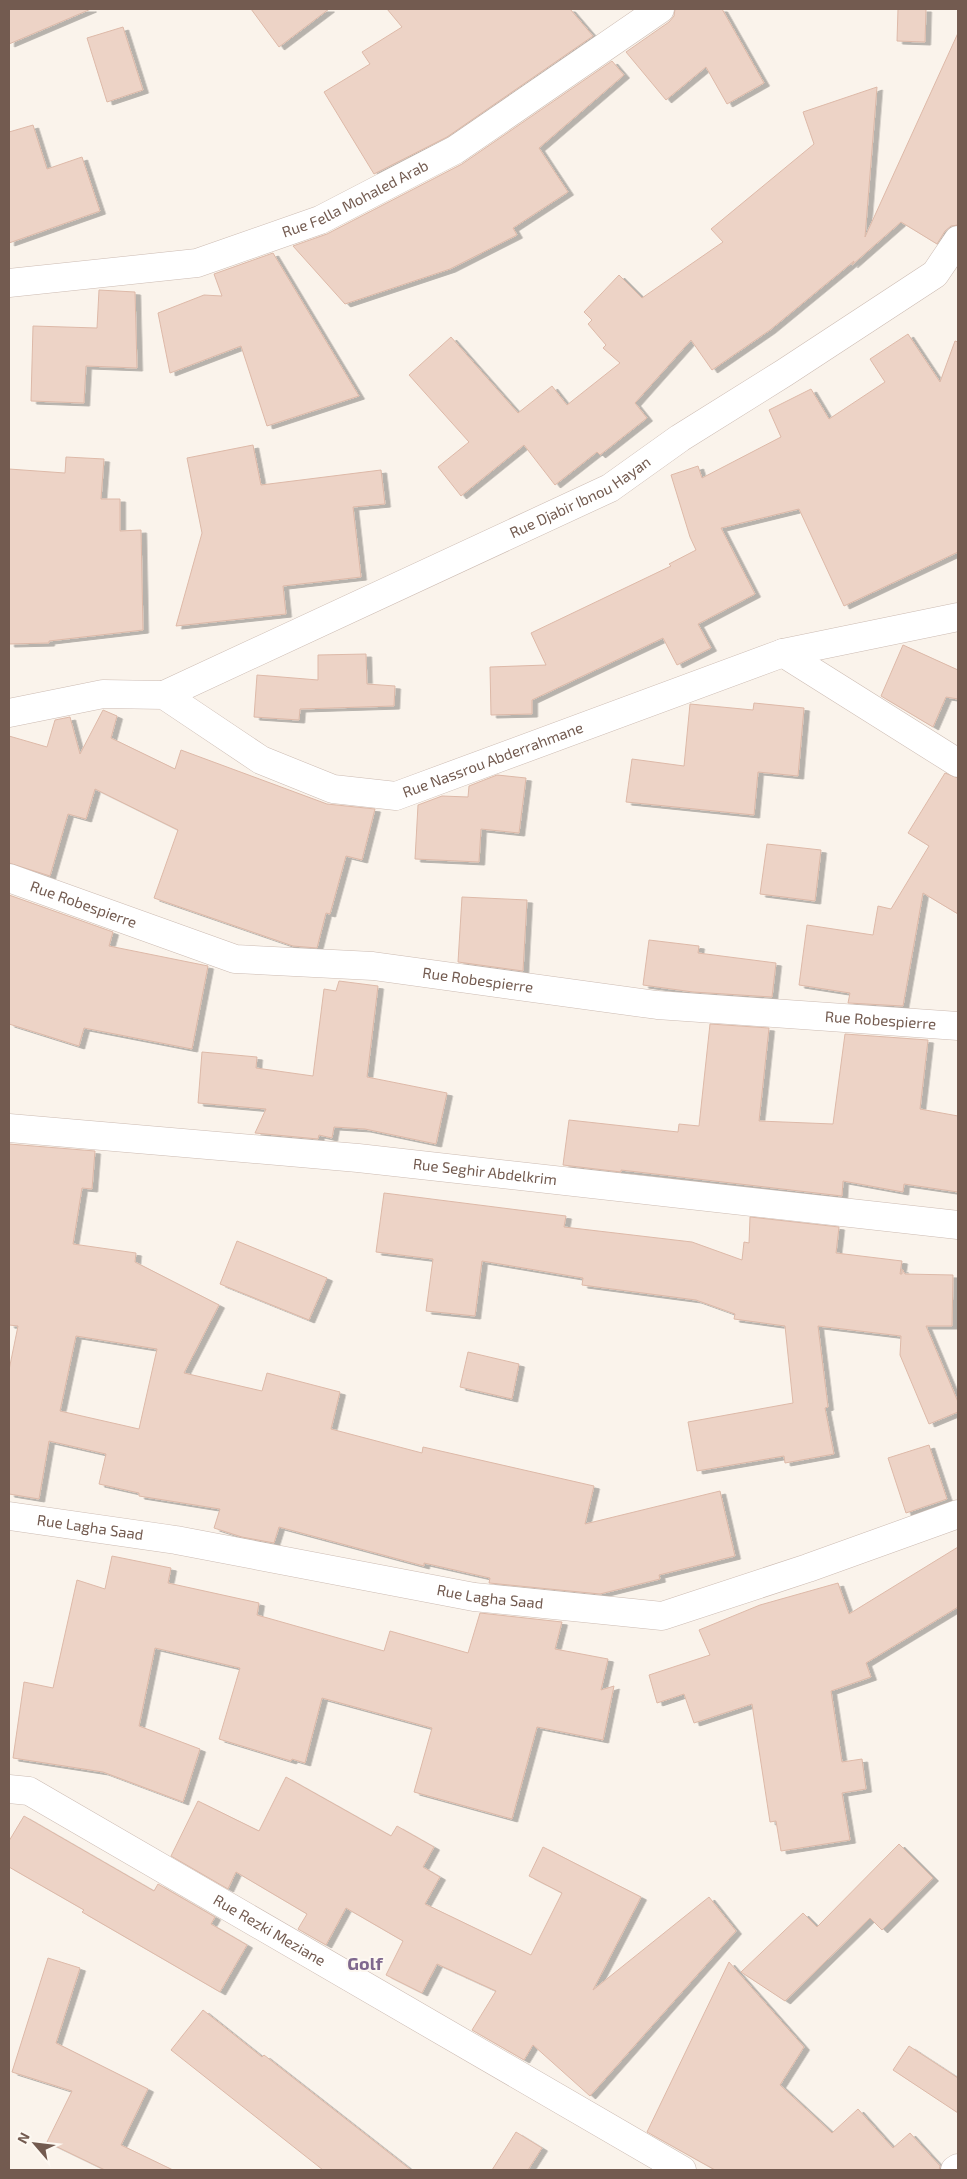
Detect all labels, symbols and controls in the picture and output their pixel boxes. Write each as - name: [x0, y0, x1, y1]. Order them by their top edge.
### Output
- street label: Rue Fella Mohaled Arab: [279, 155, 431, 241]
- street label: Rue Djabir Ibnou Hayan: [507, 452, 654, 541]
- street label: Rue Nassrou Abderrahmane: [400, 718, 585, 801]
- street label: Rue Robespierre: [28, 876, 139, 931]
- street label: Rue Robespierre: [421, 963, 534, 996]
- street label: Rue Robespierre: [824, 1007, 937, 1032]
- street label: Rue Seghir Abdelkrim: [412, 1154, 558, 1188]
- street label: Rue Lagha Saad: [36, 1510, 145, 1543]
- street label: Rue Lagha Saad: [435, 1580, 544, 1612]
- street label: Rue Rezki Meziane: [211, 1890, 329, 1969]
- district label: Golf: [347, 1952, 383, 1974]
- north arrow: [10, 2119, 60, 2169]
- text: N: [13, 2129, 33, 2146]

